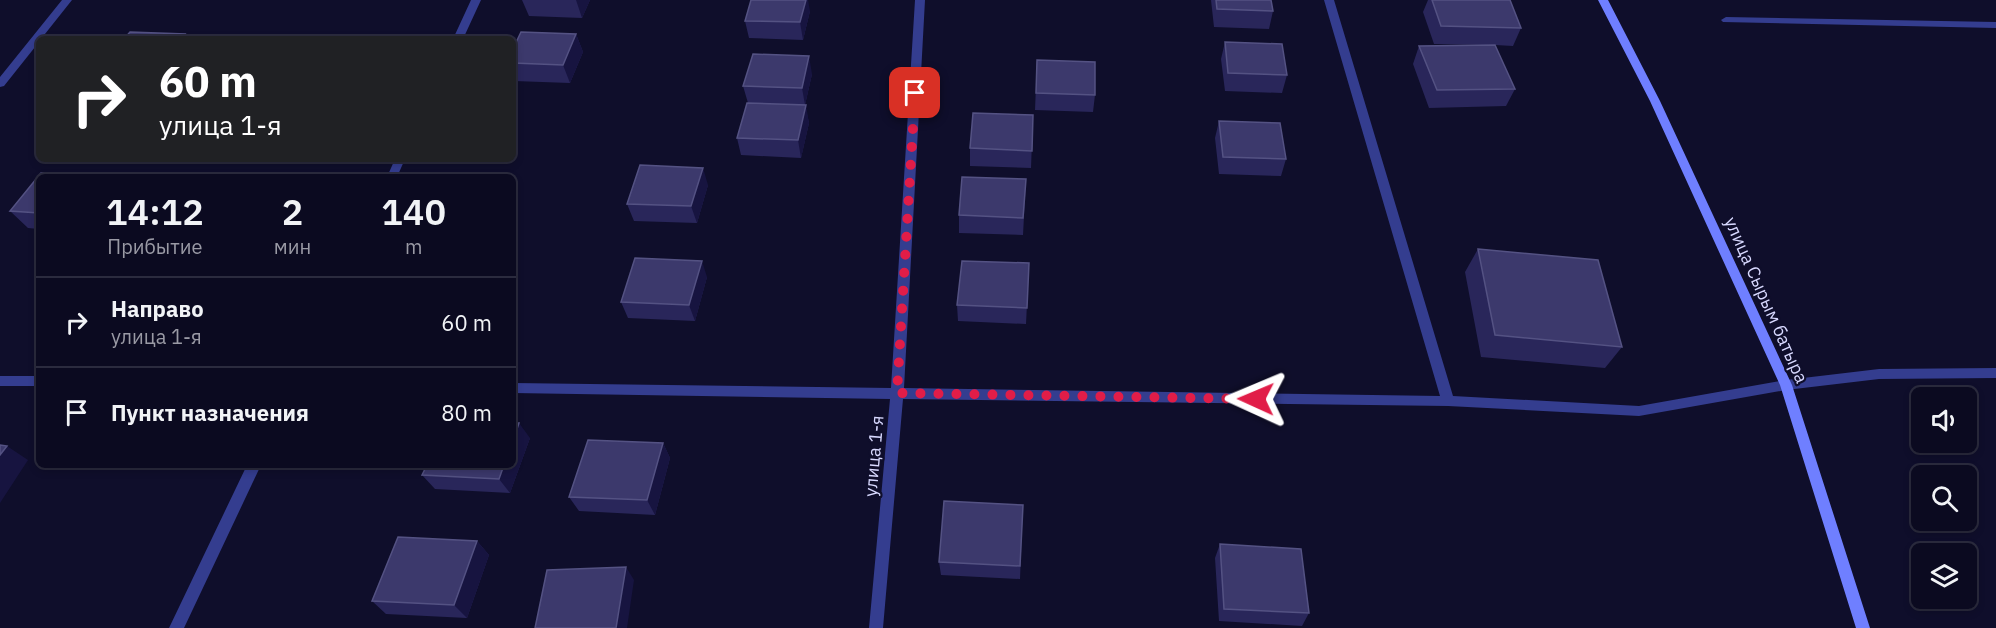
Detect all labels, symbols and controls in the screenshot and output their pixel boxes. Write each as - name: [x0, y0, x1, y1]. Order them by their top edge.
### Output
- text: 60 m: [159, 54, 257, 109]
- icon: right: [60, 60, 138, 138]
- pin: [889, 67, 940, 118]
- icon: arrive: [898, 76, 931, 109]
- text: улица 1-я: [159, 107, 282, 142]
- text: 14:12: [106, 188, 204, 235]
- text: 2: [282, 188, 303, 235]
- text: 140: [381, 188, 446, 235]
- street label: улица Сырым батыра: [1719, 213, 1814, 387]
- text: Прибытие: [107, 233, 202, 260]
- text: мин: [274, 233, 311, 260]
- text: m: [405, 233, 422, 260]
- text: Направо: [111, 294, 204, 323]
- icon: right: [60, 306, 93, 339]
- text: 60 m: [441, 308, 492, 337]
- text: улица 1-я: [111, 323, 202, 350]
- position arrow: [1224, 367, 1288, 431]
- map controls: [1911, 387, 1977, 609]
- button: sound: [1911, 387, 1977, 453]
- icon: arrive: [60, 396, 93, 429]
- text: Пункт назначения: [111, 398, 309, 427]
- text: 80 m: [441, 398, 492, 427]
- street label: улица 1-я: [858, 414, 889, 498]
- button: search: [1911, 465, 1977, 531]
- button: layers: [1911, 543, 1977, 609]

